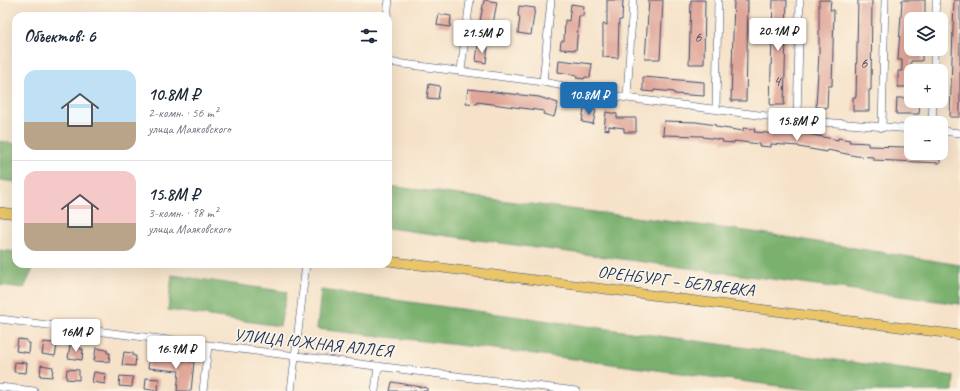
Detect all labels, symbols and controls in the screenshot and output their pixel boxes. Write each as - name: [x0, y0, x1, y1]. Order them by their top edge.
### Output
- map controls: [904, 12, 948, 160]
- button: layers: [904, 12, 948, 56]
- pin: 20.1M ₽: [741, 18, 815, 52]
- pin: 21.5M ₽: [445, 20, 519, 54]
- text: 20.1M ₽: [758, 23, 798, 39]
- icon: filters: [358, 25, 380, 47]
- text: 21.5M ₽: [462, 25, 502, 41]
- text: Объектов: 6: [24, 26, 95, 47]
- house number: 6: [695, 28, 703, 47]
- house number: 6: [861, 54, 869, 73]
- button: +: [904, 64, 948, 108]
- house number: 4: [774, 72, 782, 91]
- pin: 10.8M ₽: [552, 82, 626, 116]
- text: 10.8M ₽: [148, 84, 200, 105]
- icon: home: [56, 86, 104, 134]
- text: 10.8M ₽: [569, 87, 609, 103]
- text: 2-комн. · 56 m²: [148, 105, 218, 121]
- pin: 15.8M ₽: [760, 108, 834, 142]
- text: 15.8M ₽: [777, 113, 817, 129]
- button: −: [904, 116, 948, 160]
- text: улица Маяковского: [148, 121, 231, 137]
- text: 15.8M ₽: [148, 184, 199, 205]
- icon: home: [56, 187, 104, 235]
- text: 3-комн. · 98 m²: [148, 205, 218, 221]
- text: улица Маяковского: [148, 221, 231, 237]
- street label: ОРЕНБУРГ – БЕЛЯЕВКА: [597, 261, 757, 301]
- pin: 16M ₽: [48, 319, 104, 353]
- text: 16M ₽: [60, 324, 92, 340]
- street label: УЛИЦА ЮЖНАЯ АЛЛЕЯ: [233, 324, 396, 362]
- pin: 16.9M ₽: [139, 336, 213, 370]
- text: 16.9M ₽: [156, 341, 196, 357]

